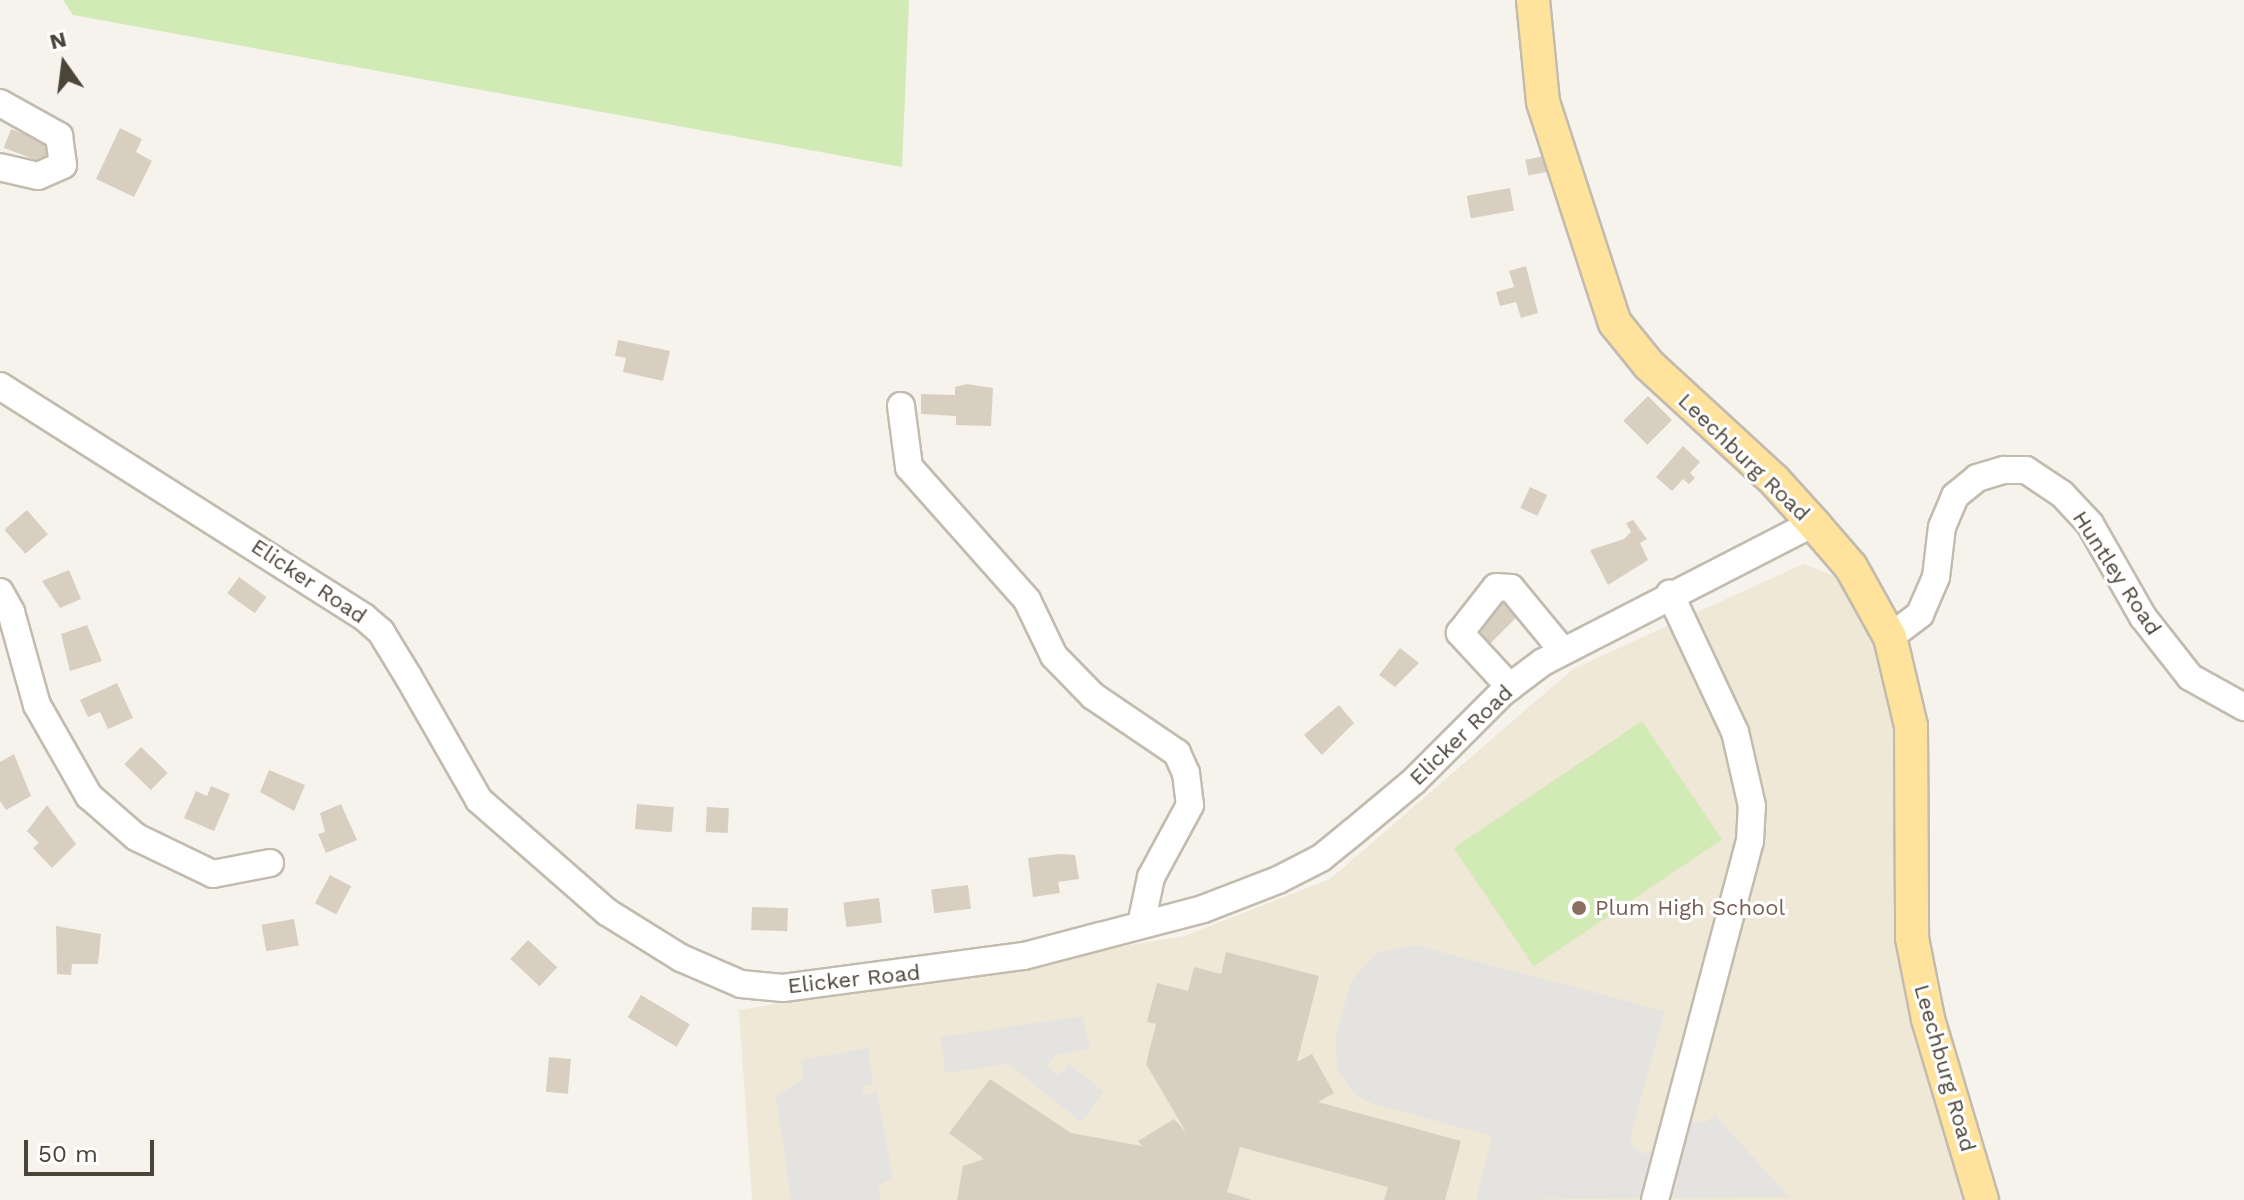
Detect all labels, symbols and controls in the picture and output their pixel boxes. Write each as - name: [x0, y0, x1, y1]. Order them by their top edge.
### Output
- north arrow: [24, 24, 104, 104]
- text: N: [47, 26, 69, 54]
- street label: Leechburg Road: [1673, 387, 1815, 527]
- street label: Huntley Road: [2067, 506, 2167, 640]
- street label: Elicker Road: [246, 533, 372, 629]
- street label: Elicker Road: [1404, 679, 1518, 791]
- place label: Plum High School: [1595, 895, 1785, 921]
- marker: Plum High School: [1570, 899, 1588, 917]
- street label: Elicker Road: [786, 959, 922, 999]
- street label: Leechburg Road: [1908, 981, 1982, 1155]
- scale bar: [28, 1124, 158, 1174]
- text: 50 m: [38, 1140, 98, 1168]

